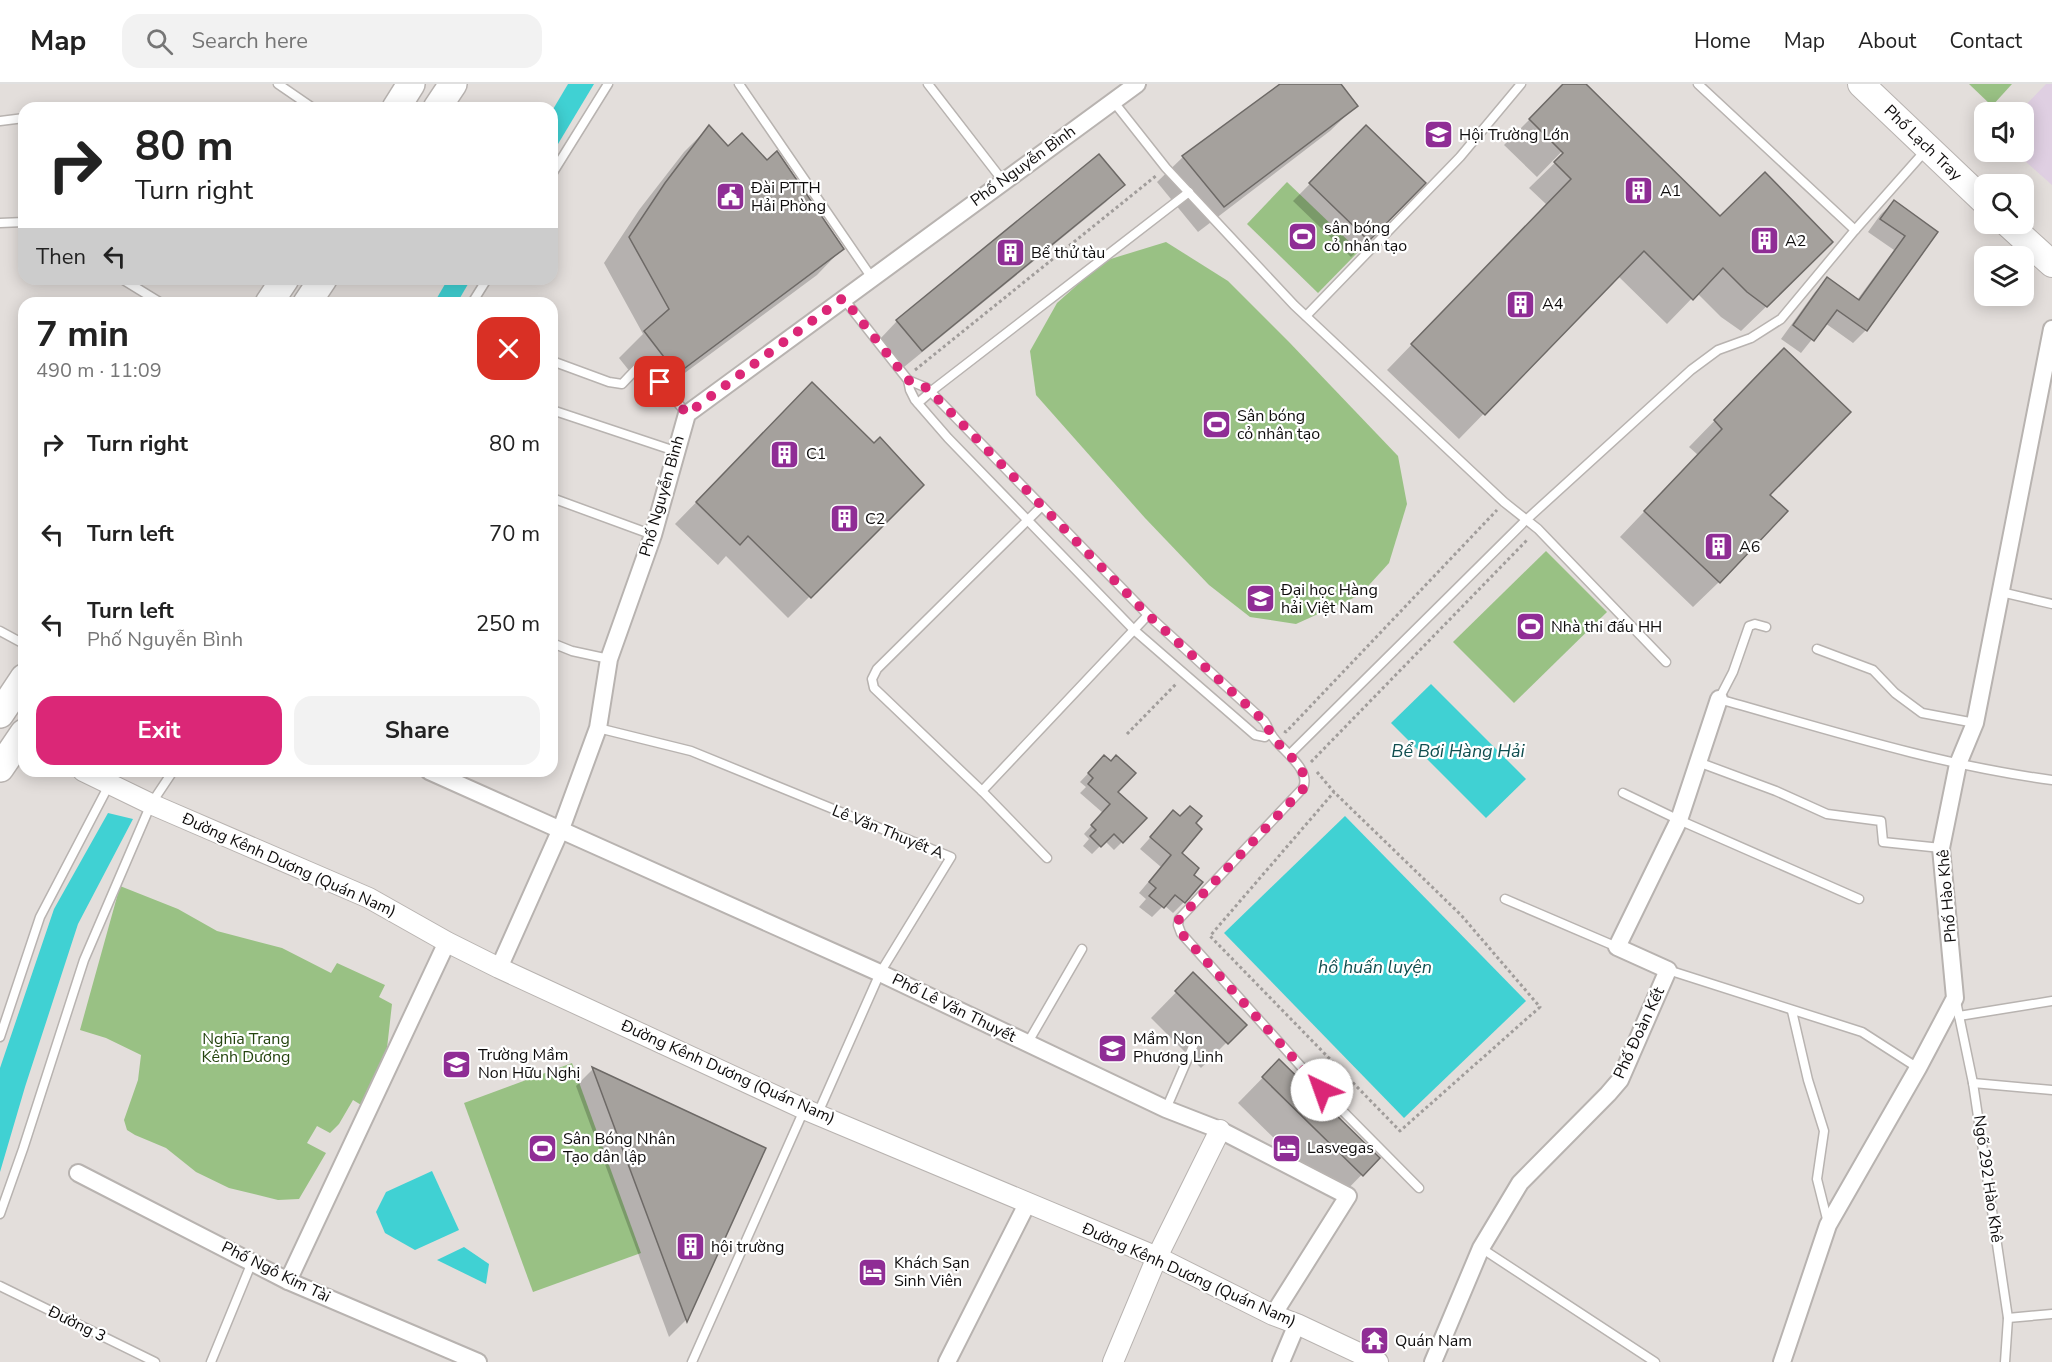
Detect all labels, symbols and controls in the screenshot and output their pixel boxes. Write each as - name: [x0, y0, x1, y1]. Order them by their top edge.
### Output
- search box: [122, 14, 542, 68]
- text: Map: [30, 22, 86, 60]
- icon: search: [143, 25, 176, 58]
- text: Search here: [191, 26, 308, 56]
- text: Home: [1694, 27, 1751, 55]
- text: Map: [1784, 27, 1825, 55]
- text: About: [1858, 27, 1916, 55]
- text: Contact: [1949, 27, 2022, 55]
- street label: Phố Lạch Tray: [1879, 100, 1967, 186]
- map controls: [1974, 102, 2034, 306]
- button: sound: [1974, 102, 2034, 162]
- text: 80 m: [135, 118, 234, 175]
- school or university icon: Hội Trường Lớn: [1422, 119, 1454, 151]
- street label: Phố Nguyễn Bình: [966, 120, 1080, 212]
- place label: Hội Trường Lớn: [1459, 124, 1569, 146]
- icon: right: [36, 126, 114, 204]
- text: Turn right: [135, 172, 253, 209]
- button: search: [1974, 174, 2034, 234]
- building icon: A1: [1623, 175, 1655, 207]
- place label: Đài PTTH Hải Phòng: [750, 177, 826, 217]
- place label: A1: [1660, 180, 1681, 202]
- public building icon: Đài PTTH Hải Phòng: [714, 181, 746, 213]
- place label: sân bóng cỏ nhân tạo: [1324, 217, 1407, 257]
- sports icon: sân bóng cỏ nhân tạo: [1287, 221, 1319, 253]
- building icon: A2: [1748, 225, 1780, 257]
- place label: A2: [1785, 230, 1806, 252]
- building icon: Bể thử tàu: [994, 237, 1026, 269]
- icon: left: [98, 240, 131, 273]
- text: Then: [36, 242, 86, 272]
- place label: Bể thử tàu: [1031, 242, 1105, 264]
- button: layers: [1974, 246, 2034, 306]
- building icon: A4: [1505, 288, 1537, 320]
- place label: A4: [1542, 293, 1564, 315]
- text: 7 min: [36, 310, 129, 359]
- button: close: [477, 317, 540, 380]
- pin: [634, 356, 685, 407]
- text: 490 m · 11:09: [36, 357, 162, 384]
- icon: arrive: [643, 365, 676, 398]
- place label: Sân bóng cỏ nhân tạo: [1237, 405, 1320, 445]
- sports icon: Sân bóng cỏ nhân tạo: [1200, 409, 1232, 441]
- icon: right: [36, 428, 69, 461]
- text: Turn right: [87, 429, 188, 459]
- text: 80 m: [489, 429, 540, 459]
- street label: Phố Nguyễn Bình: [634, 433, 690, 559]
- building icon: C1: [769, 438, 801, 470]
- place label: C1: [806, 443, 826, 465]
- building icon: C2: [828, 503, 860, 535]
- place label: C2: [865, 508, 885, 530]
- icon: left: [36, 518, 69, 551]
- text: Turn left: [87, 519, 174, 549]
- text: 70 m: [489, 519, 540, 549]
- building icon: A6: [1702, 531, 1734, 563]
- place label: A6: [1739, 536, 1760, 558]
- place label: Đại học Hàng hải Việt Nam: [1280, 579, 1378, 619]
- school or university icon: Đại học Hàng hải Việt Nam: [1244, 583, 1276, 615]
- text: Turn left: [87, 596, 174, 626]
- icon: left: [36, 608, 69, 641]
- text: 250 m: [476, 609, 540, 639]
- sports icon: Nhà thi đấu HH: [1514, 611, 1546, 643]
- place label: Nhà thi đấu HH: [1551, 616, 1662, 638]
- text: Phố Nguyễn Bình: [87, 626, 243, 653]
- button: Exit: [36, 696, 282, 765]
- button: Share: [294, 696, 540, 765]
- water label: Bể Bơi Hàng Hải: [1391, 739, 1526, 763]
- street label: Lê Văn Thuyết A: [829, 800, 947, 865]
- street label: Đường Kênh Dương (Quán Nam): [178, 807, 400, 922]
- street label: Phố Hào Khê: [1932, 848, 1962, 944]
- water label: hồ huấn luyện: [1318, 955, 1432, 979]
- street label: Phố Lê Văn Thuyết: [888, 968, 1020, 1048]
- street label: Phố Đoàn Kết: [1608, 983, 1670, 1082]
- street label: Đường Kênh Dương (Quán Nam): [617, 1014, 839, 1129]
- park label: Nghĩa Trang Kênh Dương: [202, 1028, 290, 1068]
- place label: Mầm Non Phương Linh: [1133, 1028, 1223, 1068]
- school or university icon: Mầm Non Phương Linh: [1096, 1032, 1128, 1064]
- place label: Trường Mầm Non Hữu Nghị: [478, 1044, 580, 1084]
- school or university icon: Trường Mầm Non Hữu Nghị: [441, 1048, 473, 1080]
- position arrow: [1290, 1058, 1354, 1122]
- street label: Ngõ 292 Hào Khê: [1968, 1114, 2008, 1244]
- place label: Sân Bóng Nhân Tạo dân lập: [563, 1128, 675, 1168]
- sports icon: Sân Bóng Nhân Tạo dân lập: [526, 1132, 558, 1164]
- hotel icon: Lasvegas: [1270, 1132, 1302, 1164]
- place label: Lasvegas: [1307, 1137, 1374, 1159]
- street label: Đường Kênh Dương (Quán Nam): [1078, 1217, 1300, 1332]
- building icon: hội trường: [674, 1231, 706, 1263]
- street label: Phố Ngô Kim Tài: [218, 1236, 334, 1308]
- place label: hội trường: [711, 1236, 784, 1258]
- place label: Khách Sạn Sinh Viên: [894, 1252, 970, 1292]
- hotel icon: Khách Sạn Sinh Viên: [857, 1256, 889, 1288]
- street label: Đường 3: [43, 1300, 110, 1347]
- temple icon: Quán Nam: [1358, 1325, 1390, 1357]
- place label: Quán Nam: [1395, 1330, 1472, 1352]

